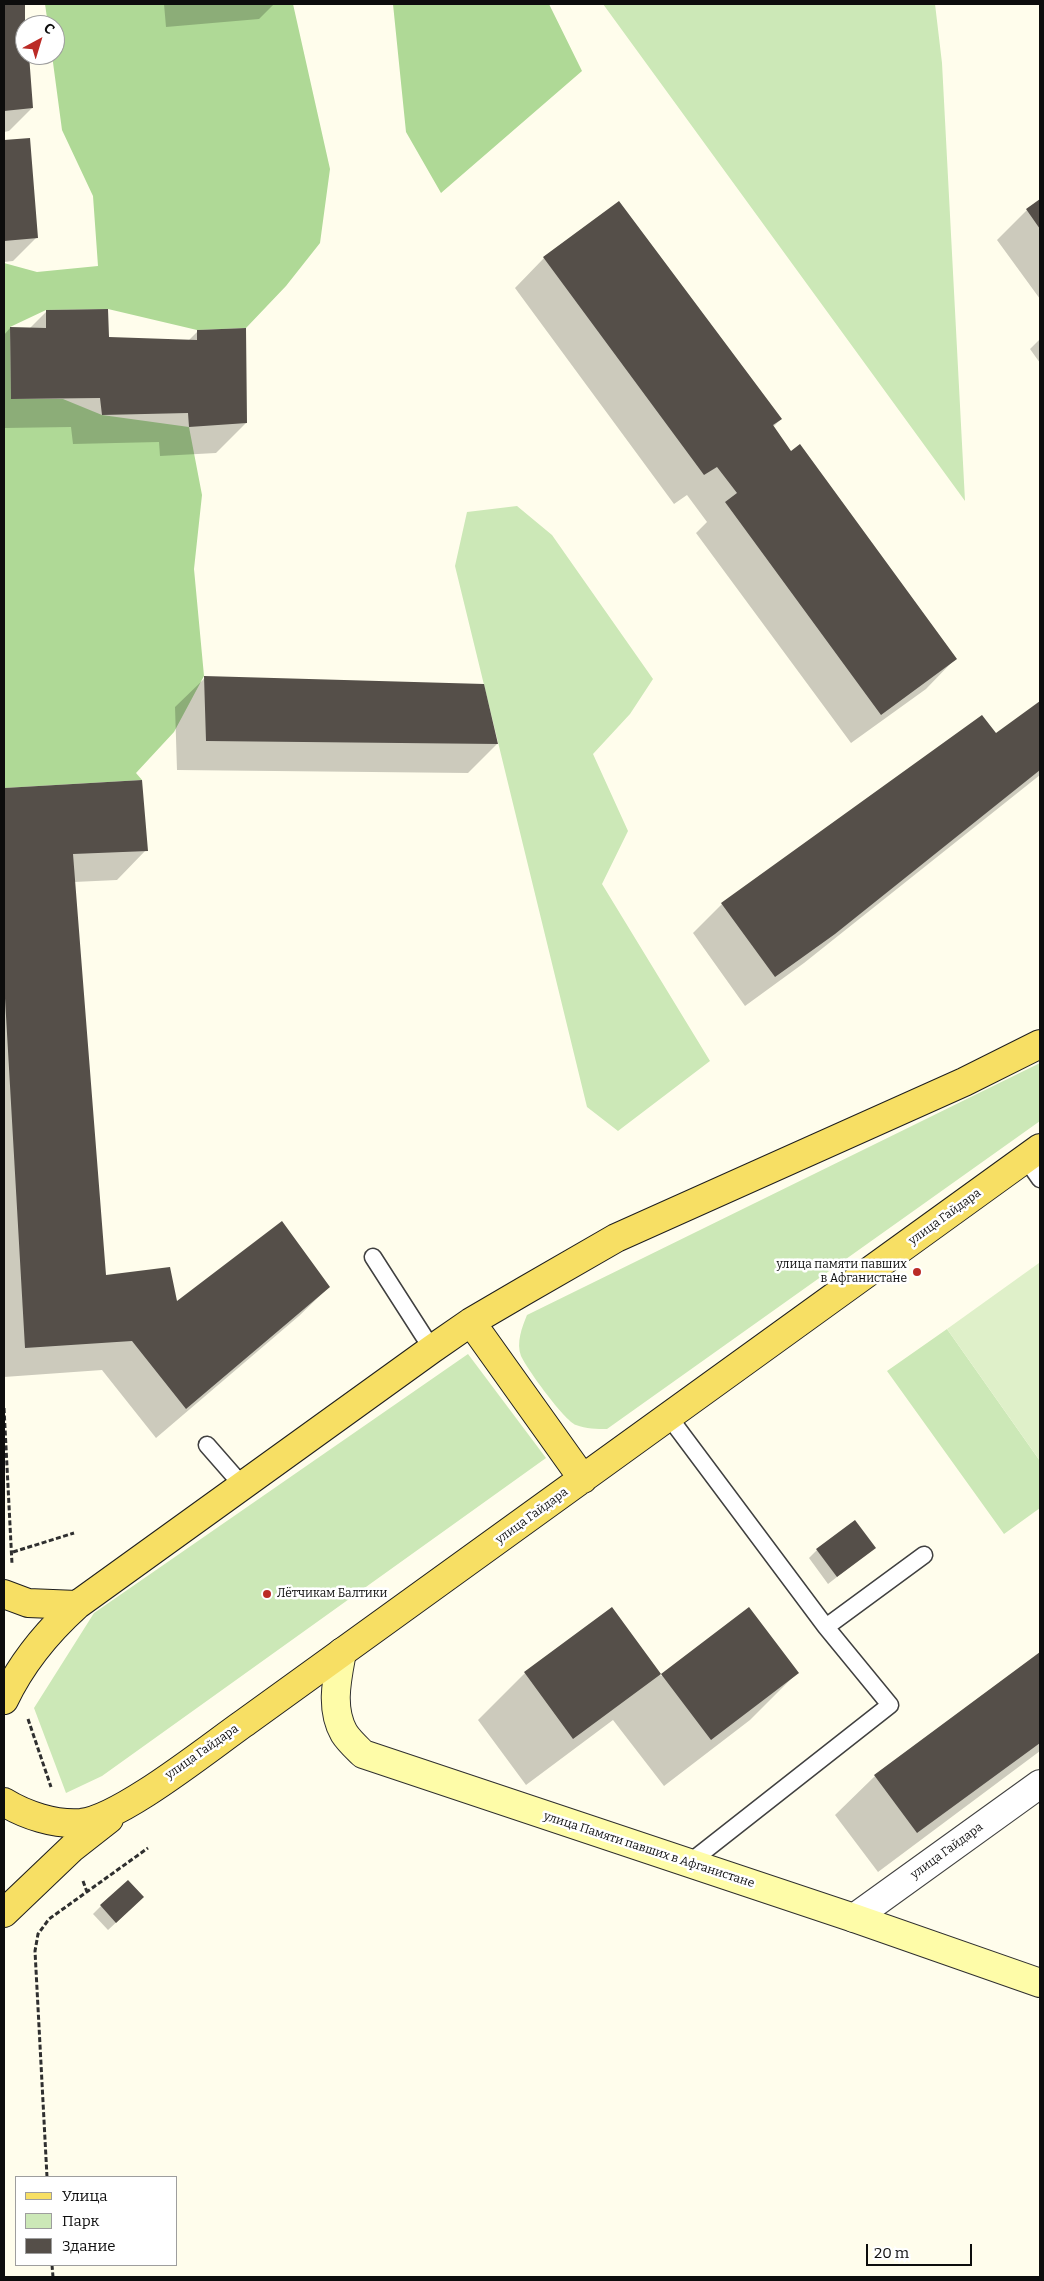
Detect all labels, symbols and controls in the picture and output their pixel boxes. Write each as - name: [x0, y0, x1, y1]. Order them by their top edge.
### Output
- north arrow: [15, 15, 65, 65]
- text: С: [40, 19, 58, 38]
- street label: улица Гайдара: [906, 1186, 984, 1248]
- place label: улица памяти павших в Афганистане: [777, 1258, 907, 1286]
- marker: улица памяти павших в Афганистане: [911, 1266, 923, 1278]
- street label: улица Гайдара: [493, 1485, 571, 1547]
- place label: Лётчикам Балтики: [277, 1587, 387, 1601]
- marker: Лётчикам Балтики: [261, 1588, 273, 1600]
- street label: улица Гайдара: [163, 1721, 241, 1783]
- street label: улица Памяти павших в Афганистане: [542, 1809, 756, 1891]
- street label: улица Гайдара: [908, 1820, 986, 1882]
- legend: [15, 2176, 178, 2266]
- text: Улица: [62, 2187, 108, 2205]
- text: Парк: [62, 2212, 99, 2230]
- scale bar: [869, 2234, 975, 2266]
- text: Здание: [62, 2237, 116, 2255]
- text: 20 m: [874, 2244, 909, 2262]

